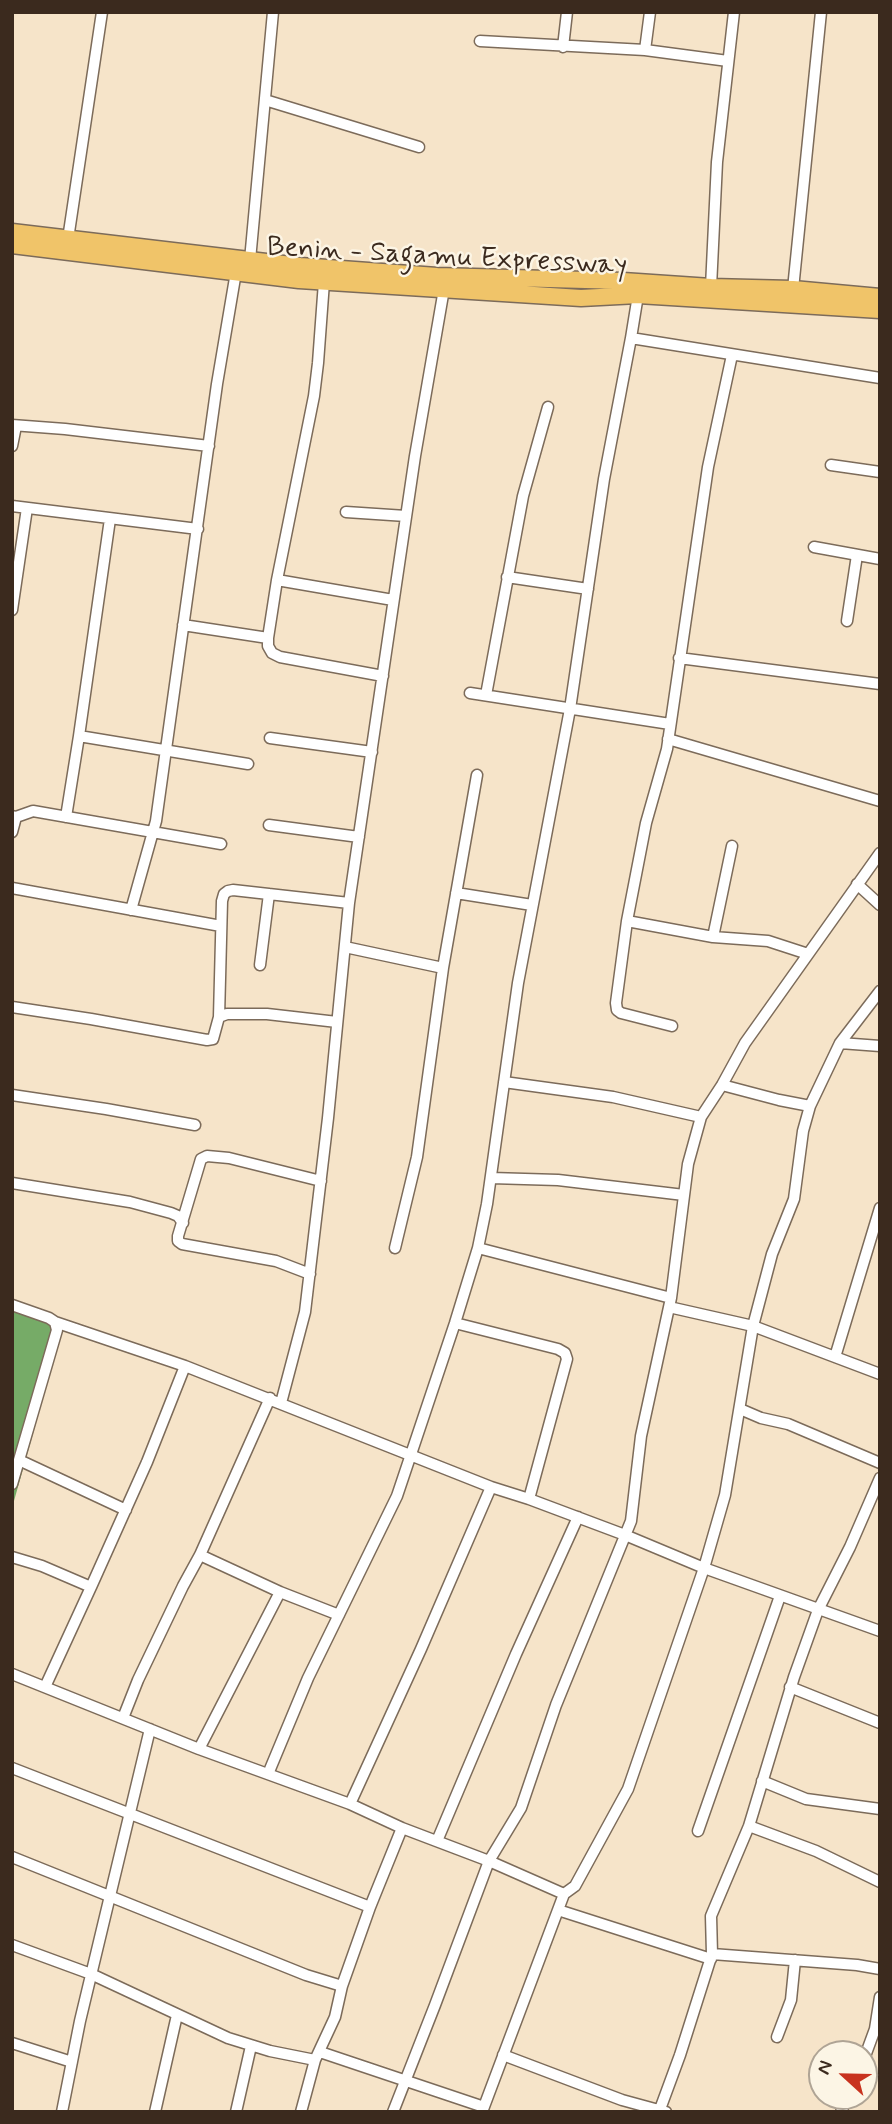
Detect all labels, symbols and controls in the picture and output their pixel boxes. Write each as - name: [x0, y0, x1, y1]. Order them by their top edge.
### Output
- street label: Benin - Sagamu Expressway: [266, 232, 628, 284]
- north arrow: [808, 2040, 878, 2110]
- text: N: [811, 2057, 839, 2078]

